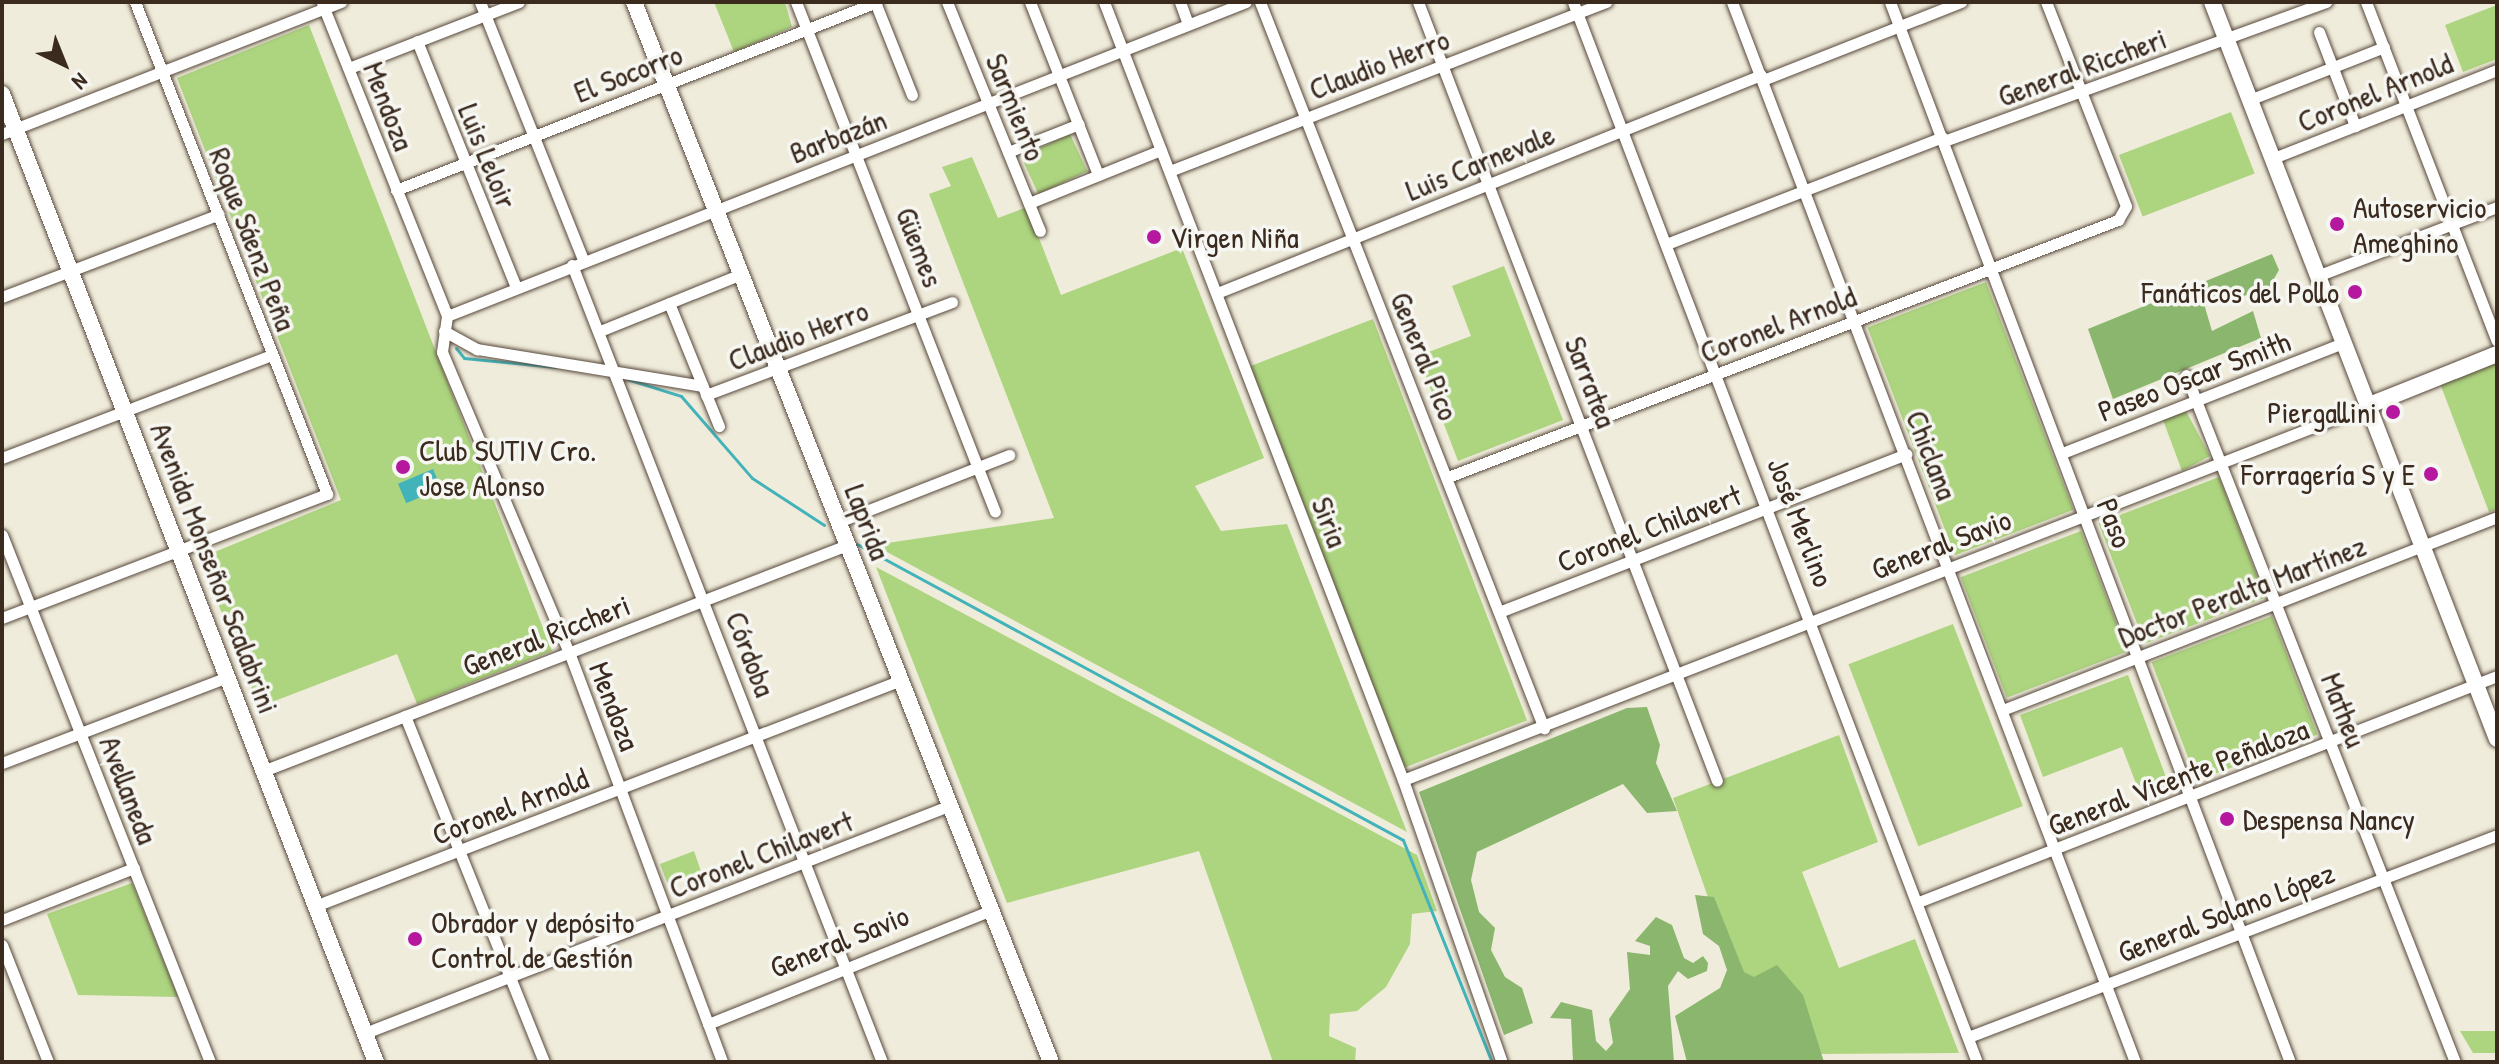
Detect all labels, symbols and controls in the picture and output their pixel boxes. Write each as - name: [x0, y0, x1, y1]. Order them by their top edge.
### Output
- street label: General Riccheri: [1993, 20, 2171, 114]
- street label: Claudio Herro: [1304, 21, 1454, 107]
- north arrow: [24, 24, 104, 104]
- street label: El Socorro: [569, 36, 687, 110]
- street label: Coronel Arnold: [2292, 45, 2458, 139]
- street label: Sarmiento: [978, 48, 1054, 166]
- street label: Mendoza: [356, 57, 422, 155]
- text: N: [66, 67, 95, 97]
- street label: Luis Leloir: [451, 98, 525, 214]
- street label: Barbazán: [784, 101, 892, 171]
- street label: Luis Carnevale: [1400, 116, 1560, 208]
- street label: Roque Sáenz Peña: [202, 143, 304, 335]
- place label: Autoservicio Ameghino: [2353, 189, 2486, 260]
- street label: Güemes: [888, 202, 952, 292]
- marker: Autoservicio Ameghino: [2328, 215, 2346, 233]
- place label: Virgen Niña: [1170, 219, 1299, 255]
- marker: Virgen Niña: [1145, 228, 1163, 246]
- place label: Fanáticos del Pollo: [2141, 274, 2339, 310]
- street label: Coronel Arnold: [1695, 278, 1861, 370]
- marker: Fanáticos del Pollo: [2346, 283, 2364, 301]
- street label: General Pico: [1383, 287, 1467, 425]
- street label: Claudio Herro: [723, 292, 873, 378]
- street label: Paseo Oscar Smith: [2093, 323, 2295, 429]
- street label: Sarratea: [1557, 331, 1625, 433]
- place label: Piergallini: [2267, 394, 2377, 430]
- marker: Piergallini: [2384, 403, 2402, 421]
- street label: Chiclana: [1899, 405, 1965, 505]
- street label: Avenida Monseñor Scalabrini: [143, 418, 287, 718]
- place label: Club SUTIV Cro. Jose Alonso: [419, 432, 596, 502]
- street label: José Merlino: [1760, 452, 1842, 592]
- place label: Forragería S y E: [2241, 456, 2415, 492]
- marker: Club SUTIV Cro. Jose Alonso: [394, 458, 412, 476]
- marker: Forragería S y E: [2422, 465, 2440, 483]
- street label: Coronel Chilavert: [1552, 476, 1746, 580]
- street label: Laprida: [837, 479, 899, 565]
- street label: Siria: [1304, 492, 1356, 552]
- street label: Paso: [2089, 493, 2141, 553]
- street label: General Savio: [1866, 501, 2016, 587]
- street label: Doctor Peralta Martínez: [2113, 527, 2371, 655]
- street label: General Riccheri: [457, 587, 635, 683]
- street label: Córdoba: [718, 606, 784, 702]
- street label: Mendoza: [582, 657, 648, 755]
- street label: Matheu: [2313, 668, 2375, 752]
- street label: General Vicente Peñaloza: [2043, 711, 2313, 843]
- street label: Avellaneda: [92, 731, 166, 849]
- street label: Coronel Arnold: [427, 760, 593, 852]
- place label: Despensa Nancy: [2243, 801, 2415, 837]
- street label: Coronel Chilavert: [664, 802, 858, 906]
- marker: Despensa Nancy: [2218, 810, 2236, 828]
- street label: General Solano López: [2113, 854, 2339, 970]
- street label: General Savio: [764, 897, 914, 985]
- place label: Obrador y depósito Control de Gestión: [431, 904, 634, 974]
- marker: Obrador y depósito Control de Gestión: [406, 930, 424, 948]

